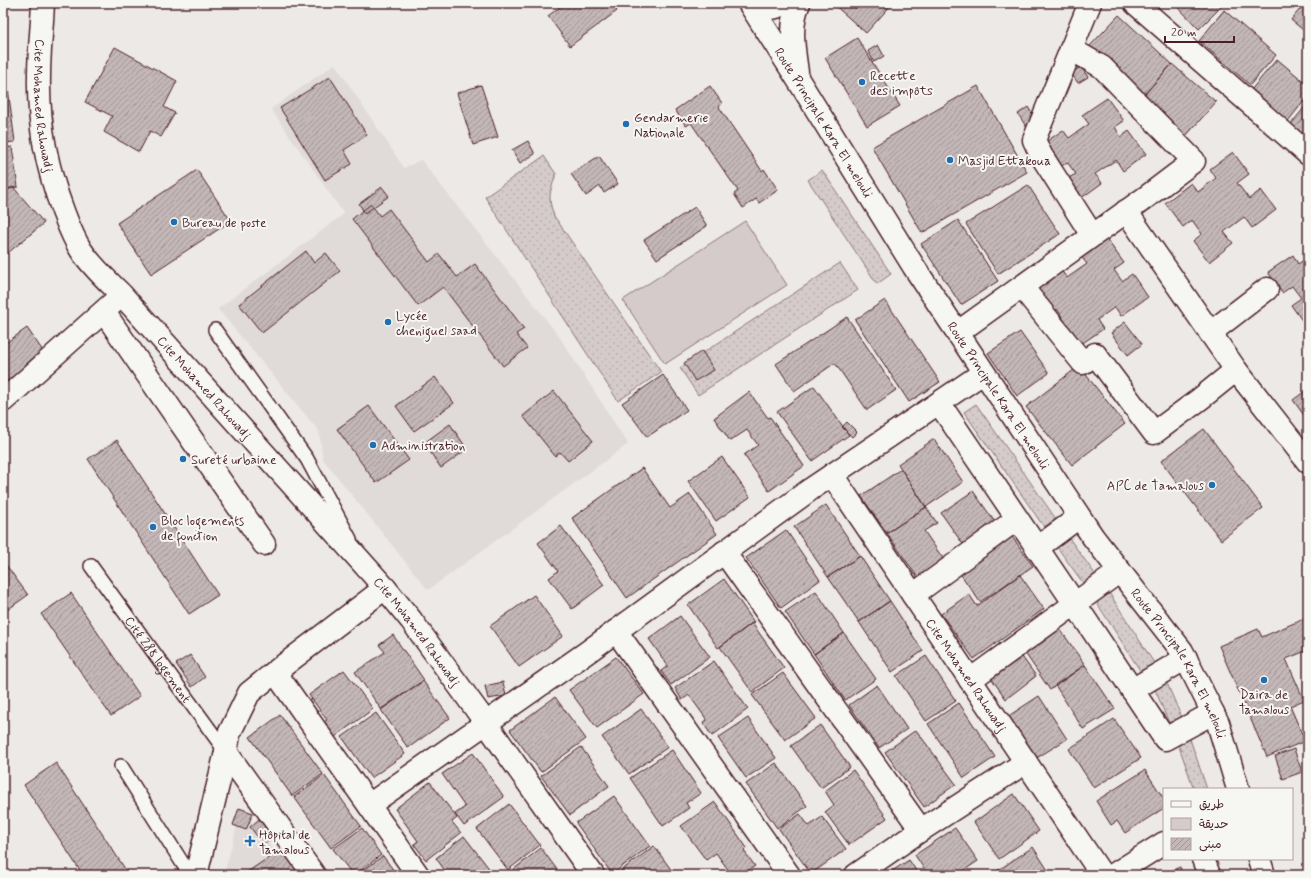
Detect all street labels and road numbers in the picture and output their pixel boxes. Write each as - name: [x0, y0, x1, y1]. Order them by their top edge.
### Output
- street label: Cite Mohamed Rahouadj: [29, 38, 57, 174]
- street label: Route Principale Kara El melouli: [770, 45, 876, 202]
- street label: Route Principale Kara El melouli: [943, 319, 1053, 473]
- street label: Cite Mohamed Rahouadj: [153, 333, 255, 444]
- street label: Cite Mohamed Rahouadj: [369, 574, 464, 690]
- street label: Route Principale Kara El melouli: [1126, 585, 1229, 741]
- street label: Cité 288 logement: [120, 613, 194, 707]
- street label: Cite Mohamed Rahouadj: [921, 615, 1010, 736]

